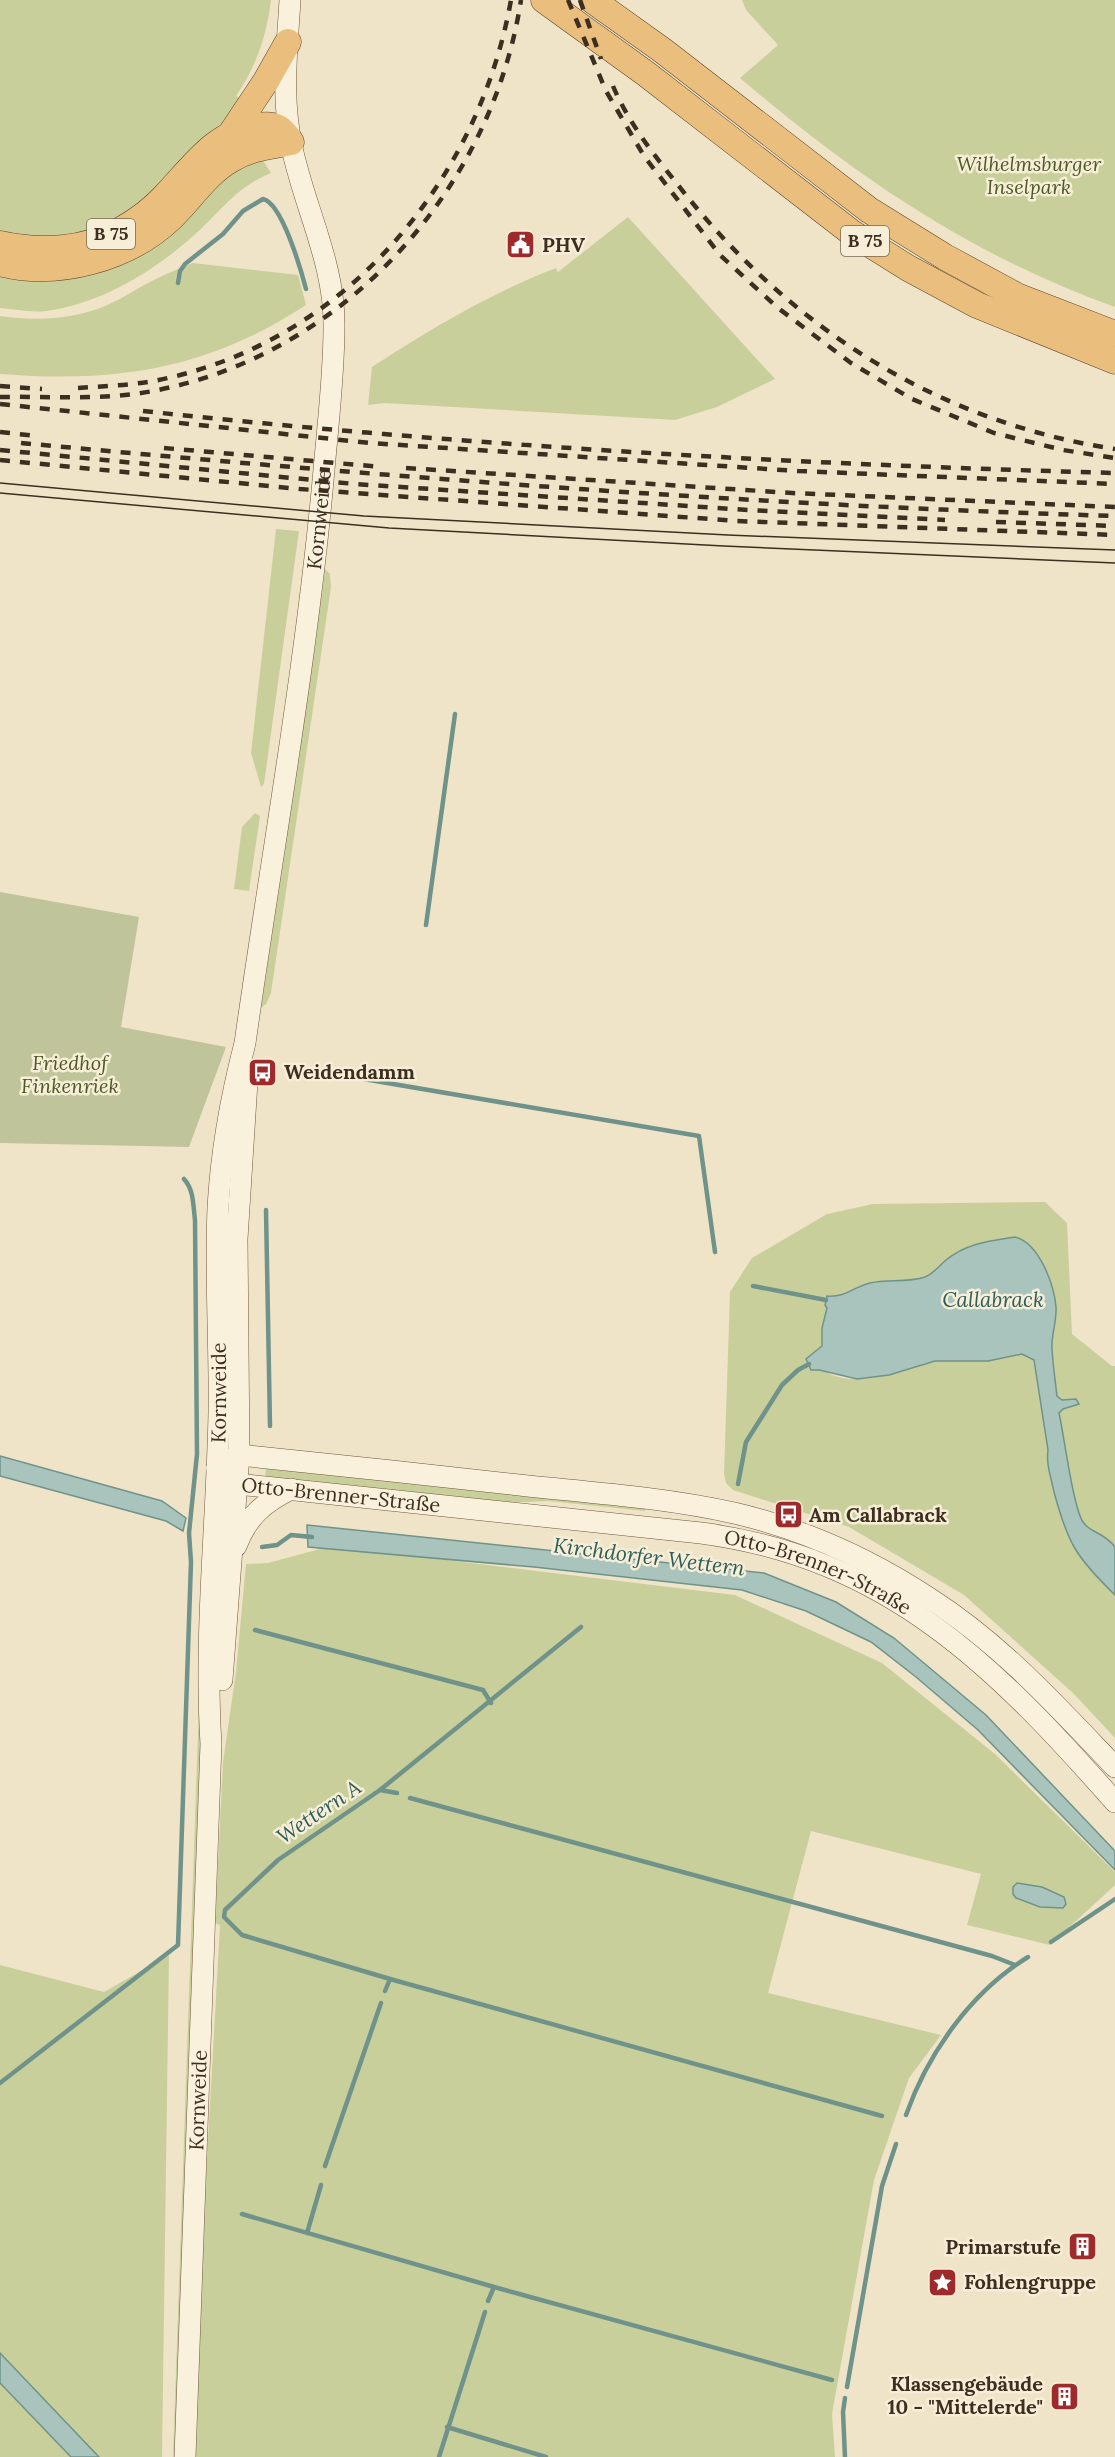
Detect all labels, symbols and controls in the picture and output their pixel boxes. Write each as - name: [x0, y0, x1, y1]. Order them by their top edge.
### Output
- park label: Wilhelmsburger Inselpark: [957, 151, 1102, 199]
- road number: B 75: [87, 219, 135, 249]
- road number: B 75: [841, 226, 889, 256]
- public building icon: PHV: [505, 229, 537, 261]
- place label: PHV: [542, 232, 586, 257]
- street label: Kornweide: [301, 468, 336, 571]
- park label: Friedhof Finkenriek: [21, 1050, 119, 1098]
- bus stop icon: Weidendamm: [247, 1056, 279, 1088]
- place label: Weidendamm: [284, 1059, 415, 1084]
- water label: Callabrack: [942, 1286, 1044, 1313]
- street label: Kornweide: [205, 1342, 231, 1443]
- street label: Otto-Brenner-Straße: [240, 1472, 442, 1517]
- bus stop icon: Am Callabrack: [772, 1499, 804, 1531]
- place label: Am Callabrack: [809, 1502, 947, 1527]
- street label: Otto-Brenner-Straße: [722, 1524, 916, 1620]
- water label: Kirchdorfer Wettern: [552, 1531, 746, 1582]
- water label: Wettern A: [271, 1774, 366, 1850]
- street label: Kornweide: [183, 2049, 212, 2151]
- building icon: Primarstufe: [1066, 2231, 1098, 2263]
- place label: Primarstufe: [945, 2234, 1061, 2259]
- place icon: Fohlengruppe: [927, 2266, 959, 2298]
- place label: Fohlengruppe: [964, 2269, 1096, 2294]
- place label: Klassengebäude 10 - "Mittelerde": [887, 2371, 1043, 2419]
- building icon: Klassengebäude 10 - "Mittelerde": [1048, 2380, 1080, 2412]

